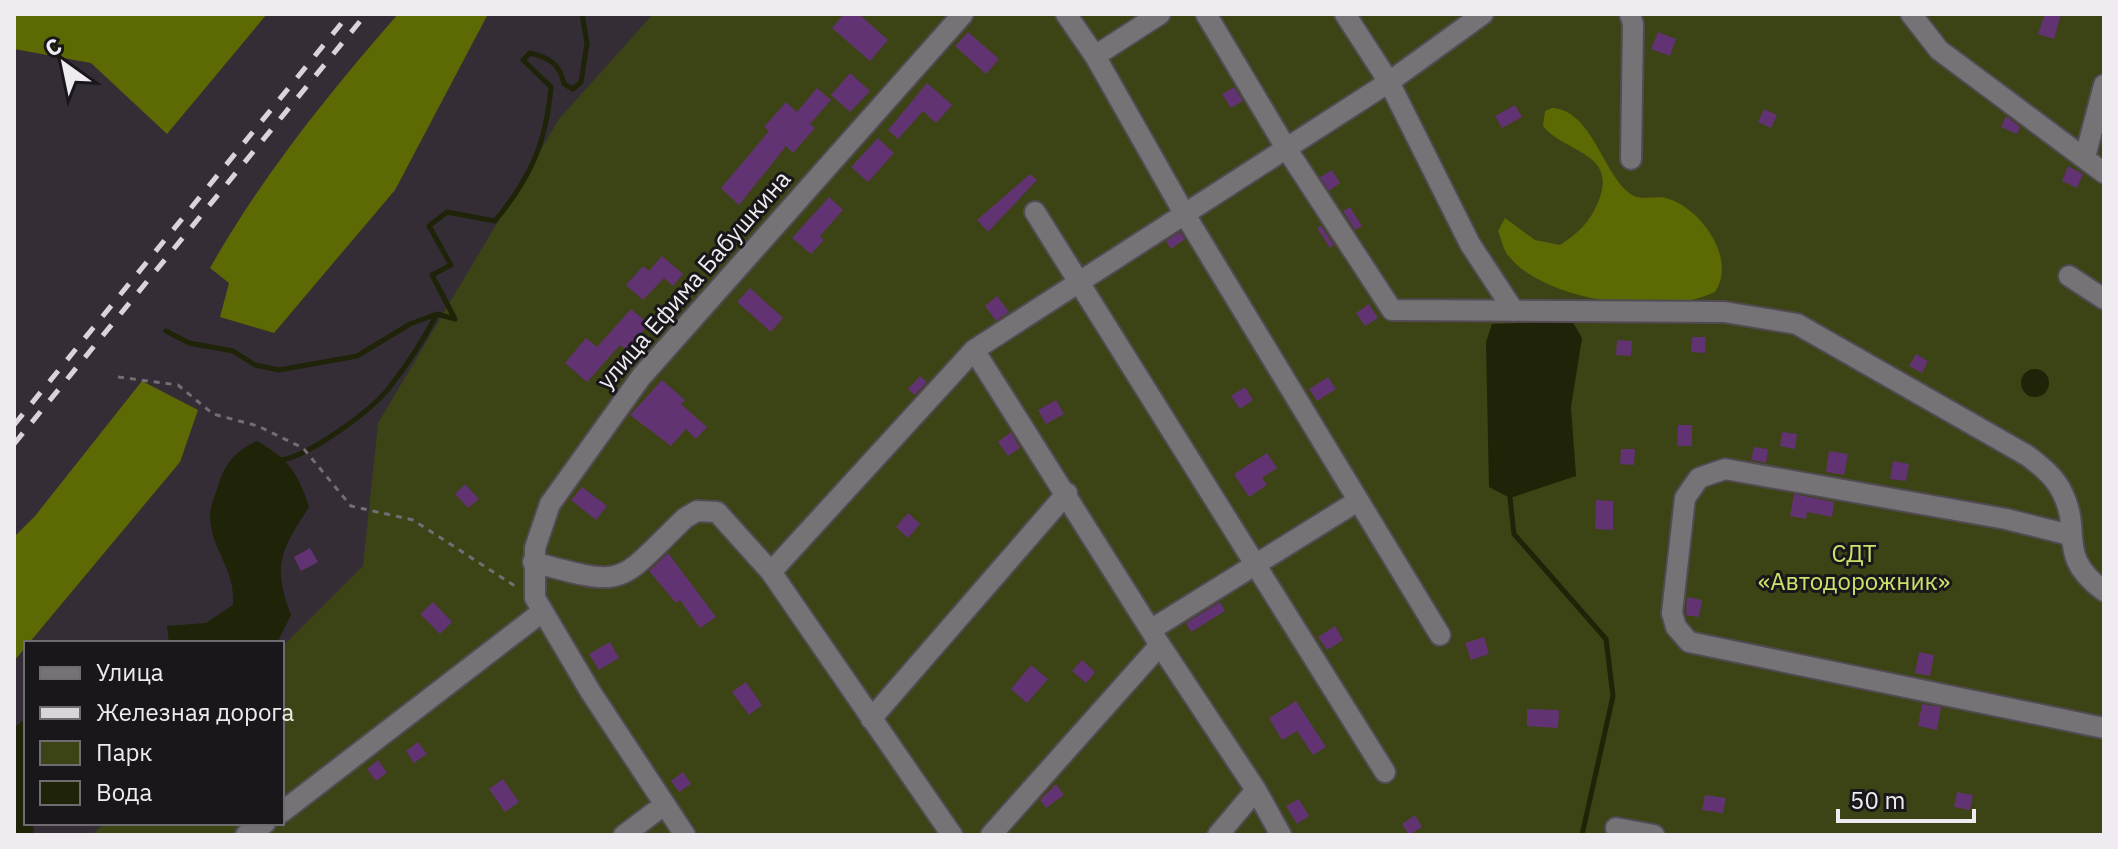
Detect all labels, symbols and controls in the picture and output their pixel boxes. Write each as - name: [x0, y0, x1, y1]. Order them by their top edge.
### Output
- north arrow: [24, 24, 104, 104]
- text: С: [39, 31, 67, 63]
- street label: улица Ефима Бабушкина: [589, 163, 797, 396]
- park label: СДТ «Автодорожник»: [1758, 537, 1950, 597]
- legend: [24, 641, 284, 825]
- text: Улица: [96, 656, 164, 688]
- text: Железная дорога: [96, 696, 294, 728]
- text: Парк: [96, 736, 153, 768]
- scale bar: [1838, 773, 1974, 823]
- text: Вода: [96, 776, 152, 808]
- text: 50 m: [1850, 784, 1905, 816]

